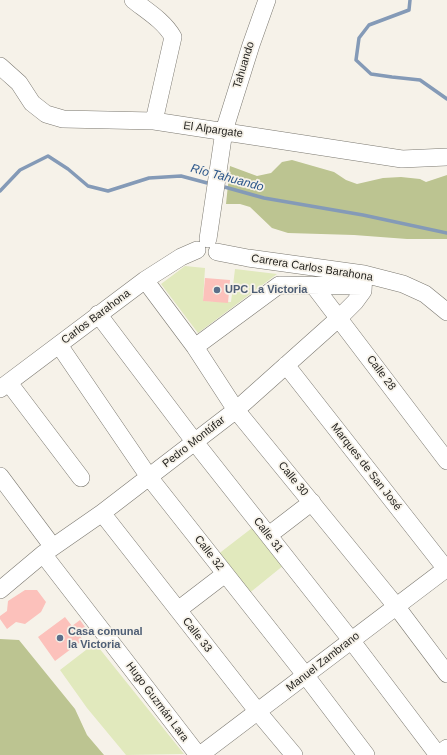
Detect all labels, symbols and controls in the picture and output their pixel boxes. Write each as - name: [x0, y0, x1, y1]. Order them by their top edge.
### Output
- street label: Tahuando: [231, 40, 257, 90]
- street label: El Alpargate: [182, 119, 244, 141]
- water label: Río Tahuando: [189, 161, 265, 195]
- street label: Carrera Carlos Barahona: [250, 252, 374, 284]
- place label: UPC La Victoria: [225, 283, 307, 297]
- marker: UPC La Victoria: [212, 285, 222, 295]
- street label: Carlos Barahona: [59, 287, 133, 347]
- street label: Calle 28: [364, 353, 398, 393]
- street label: Pedro Montúfar: [160, 413, 228, 471]
- street label: Marques de San José: [328, 421, 404, 513]
- street label: Calle 30: [275, 459, 311, 499]
- street label: Calle 31: [250, 515, 286, 555]
- street label: Calle 32: [191, 533, 227, 573]
- street label: Calle 33: [179, 615, 215, 655]
- place label: Casa comunal la Victoria: [68, 625, 143, 651]
- street label: Manuel Zambrano: [284, 629, 362, 695]
- marker: Casa comunal la Victoria: [55, 633, 65, 643]
- street label: Hugo Guzmán Lara: [123, 660, 191, 744]

